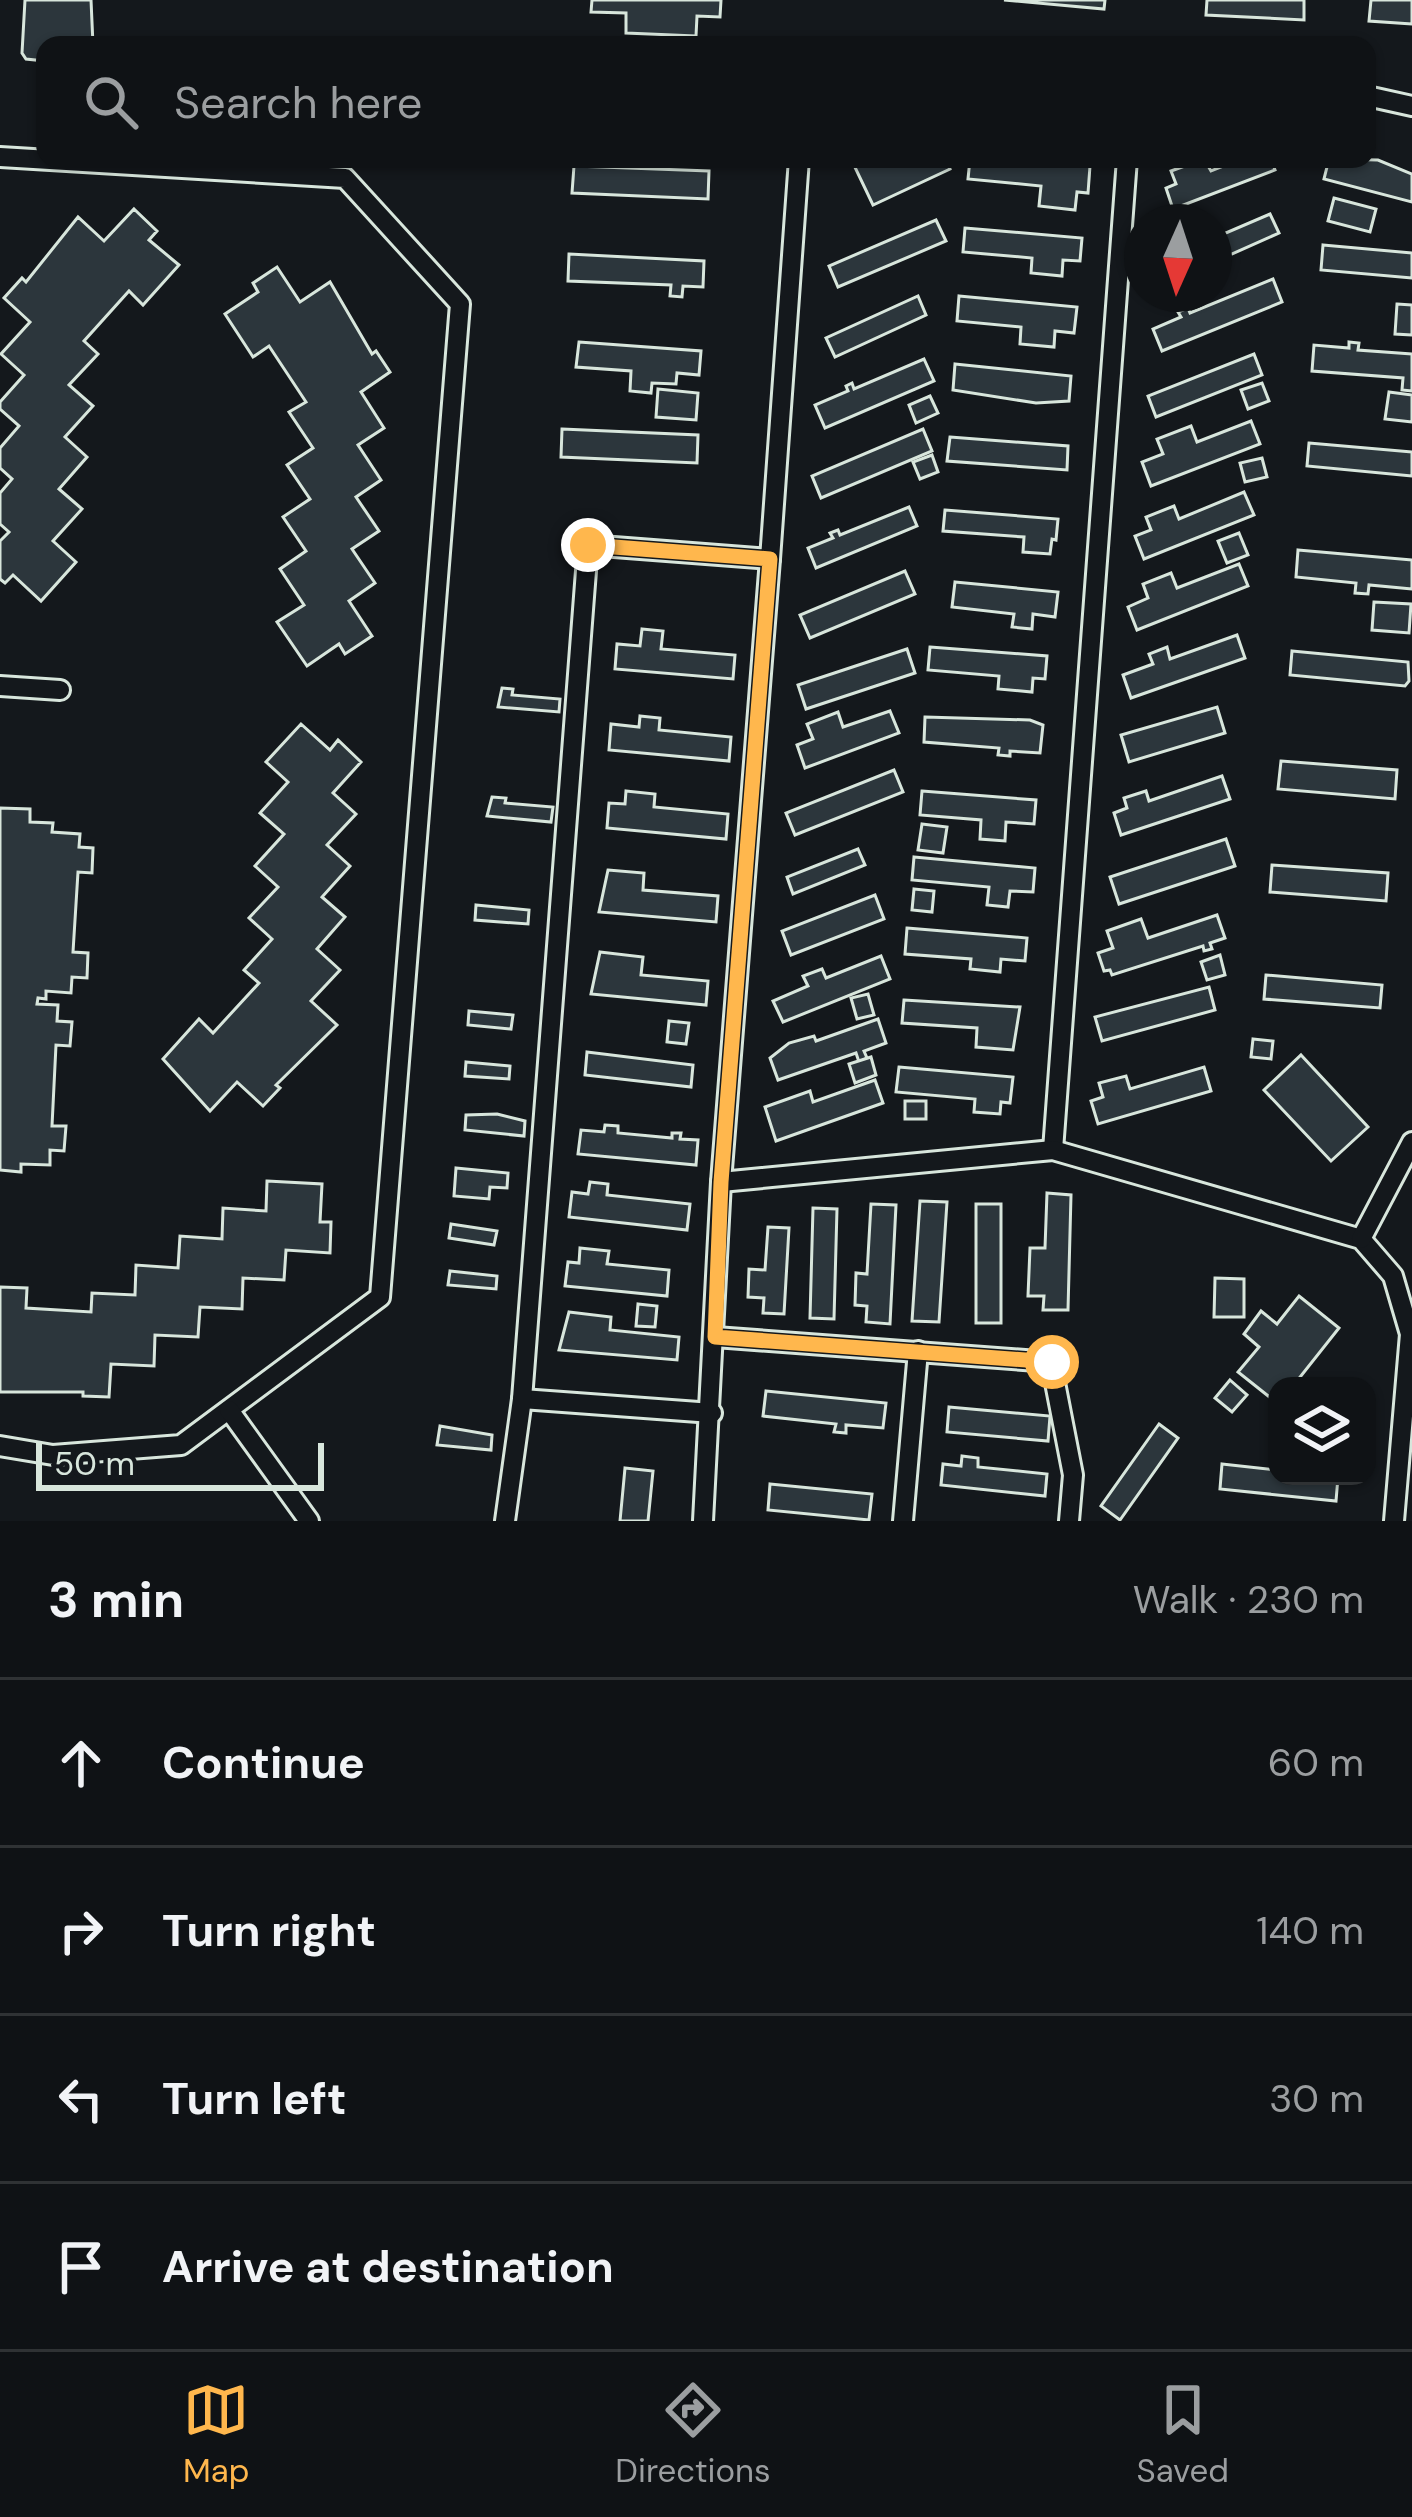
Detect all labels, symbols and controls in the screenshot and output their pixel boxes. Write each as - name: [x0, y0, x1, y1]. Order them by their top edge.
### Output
- search box: [36, 36, 1376, 168]
- icon: search: [78, 69, 144, 135]
- text: Search here: [174, 73, 422, 132]
- north arrow: [1124, 204, 1232, 312]
- route end: [561, 518, 615, 572]
- route start: [1025, 1335, 1079, 1389]
- map controls: [1268, 1377, 1376, 1485]
- button: layers: [1268, 1377, 1376, 1485]
- scale bar: [36, 1437, 324, 1490]
- text: 50 m: [54, 1442, 135, 1485]
- text: 3 min: [48, 1566, 184, 1633]
- text: Walk · 230 m: [1133, 1574, 1364, 1625]
- icon: ahead: [48, 1730, 114, 1796]
- text: Continue: [162, 1733, 365, 1792]
- text: 60 m: [1268, 1737, 1364, 1788]
- icon: right: [48, 1898, 114, 1964]
- text: Turn right: [162, 1901, 376, 1960]
- text: 140 m: [1256, 1905, 1364, 1956]
- icon: left: [48, 2066, 114, 2132]
- text: Turn left: [162, 2069, 346, 2128]
- text: 30 m: [1269, 2073, 1364, 2124]
- icon: arrive: [48, 2234, 114, 2300]
- text: Arrive at destination: [162, 2237, 614, 2296]
- tab: Map: [183, 2377, 249, 2492]
- tab: Directions: [615, 2377, 771, 2492]
- tab: Saved: [1137, 2377, 1229, 2492]

